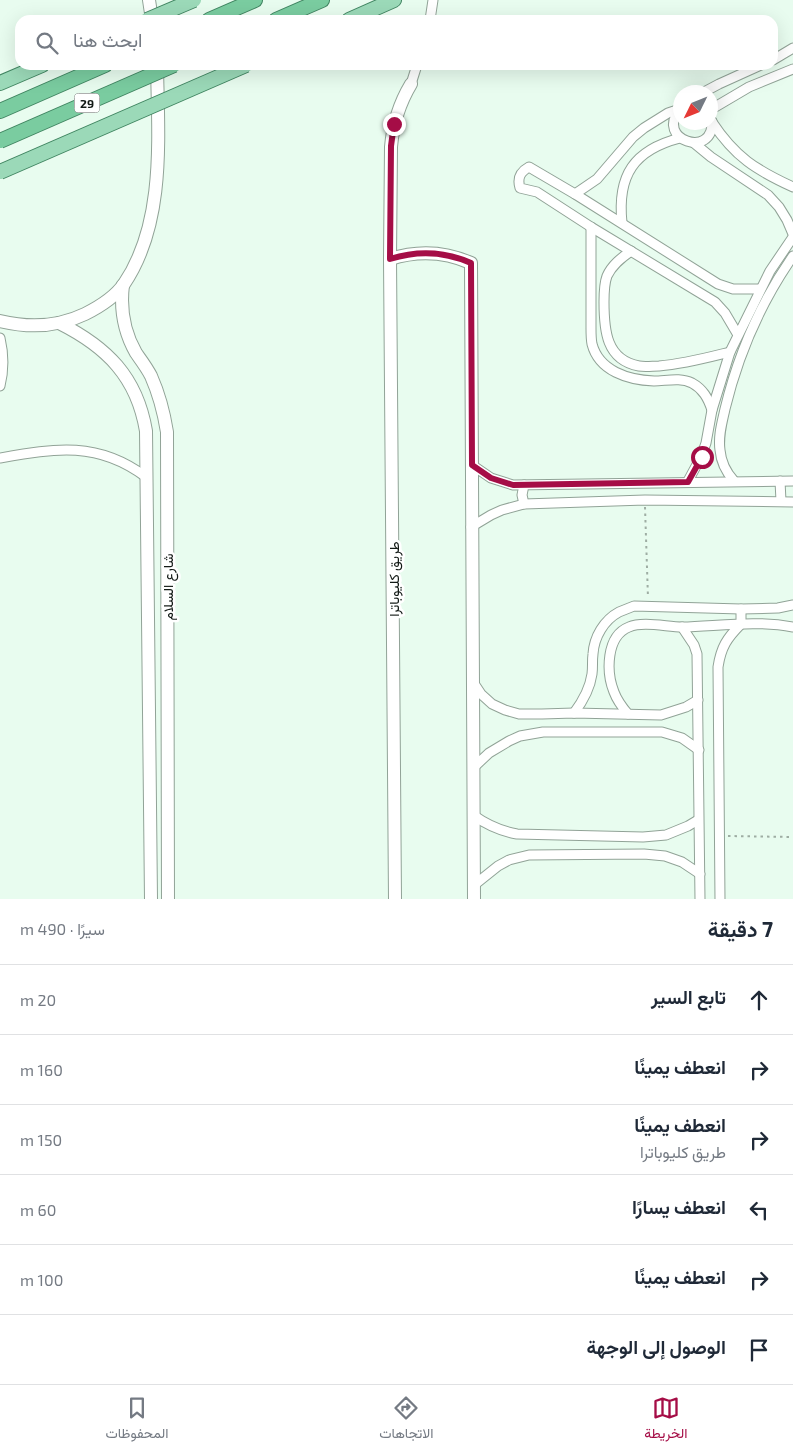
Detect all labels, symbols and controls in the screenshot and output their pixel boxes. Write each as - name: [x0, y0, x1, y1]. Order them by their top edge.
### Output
- search box: [15, 15, 778, 70]
- text: ابحث هنا: [73, 28, 142, 51]
- icon: search: [33, 29, 61, 57]
- north arrow: [673, 85, 718, 130]
- road number: 29: [74, 94, 100, 112]
- route end: [383, 113, 406, 136]
- route start: [691, 446, 714, 469]
- street label: طريق كليوباترا: [385, 541, 403, 617]
- street label: شارع السلام: [159, 553, 179, 621]
- text: 7 دقيقة: [708, 916, 773, 941]
- text: سيرًا · 490 m: [20, 919, 105, 938]
- text: تابع السير: [651, 985, 726, 1008]
- icon: ahead: [745, 986, 773, 1014]
- text: 20 m: [20, 990, 56, 1009]
- text: انعطف يمينًا: [634, 1055, 726, 1078]
- icon: right: [745, 1056, 773, 1084]
- text: 160 m: [20, 1060, 63, 1079]
- text: انعطف يمينًا: [634, 1113, 726, 1136]
- icon: right: [745, 1126, 773, 1154]
- text: 150 m: [20, 1130, 62, 1149]
- text: طريق كليوباترا: [640, 1142, 726, 1161]
- text: انعطف يسارًا: [632, 1195, 726, 1218]
- icon: left: [745, 1196, 773, 1224]
- text: 60 m: [20, 1200, 56, 1219]
- text: انعطف يمينًا: [634, 1265, 726, 1288]
- icon: right: [745, 1266, 773, 1294]
- text: 100 m: [20, 1270, 63, 1289]
- text: الوصول إلى الوجهة: [586, 1335, 726, 1358]
- icon: arrive: [745, 1336, 773, 1364]
- tab: المحفوظات: [105, 1394, 168, 1446]
- tab: الاتجاهات: [379, 1394, 434, 1446]
- tab: الخريطة: [644, 1394, 688, 1446]

